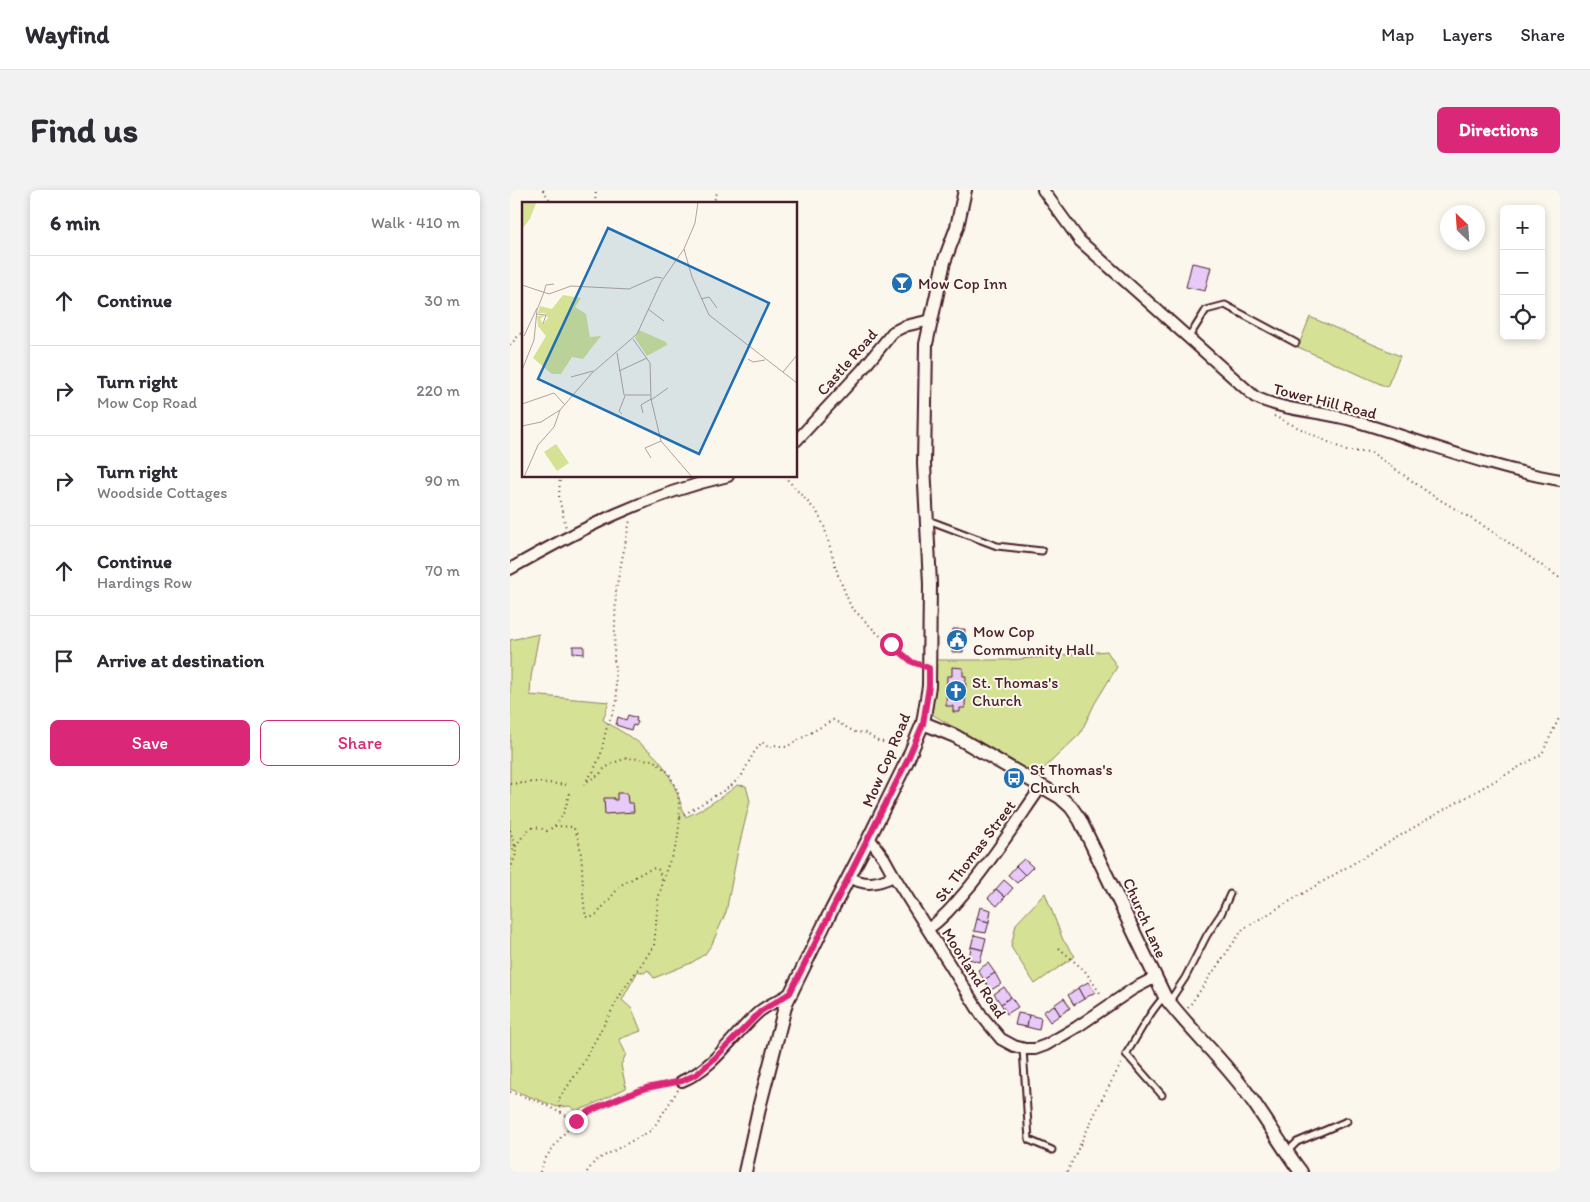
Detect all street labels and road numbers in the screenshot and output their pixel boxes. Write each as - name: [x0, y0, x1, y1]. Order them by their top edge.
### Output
- street label: Castle Road: [813, 325, 881, 399]
- street label: Tower Hill Road: [1271, 379, 1379, 423]
- street label: Mow Cop Road: [858, 710, 914, 810]
- street label: St. Thomas Street: [931, 796, 1019, 906]
- street label: Church Lane: [1119, 875, 1171, 961]
- street label: Moorland Road: [938, 924, 1010, 1022]

